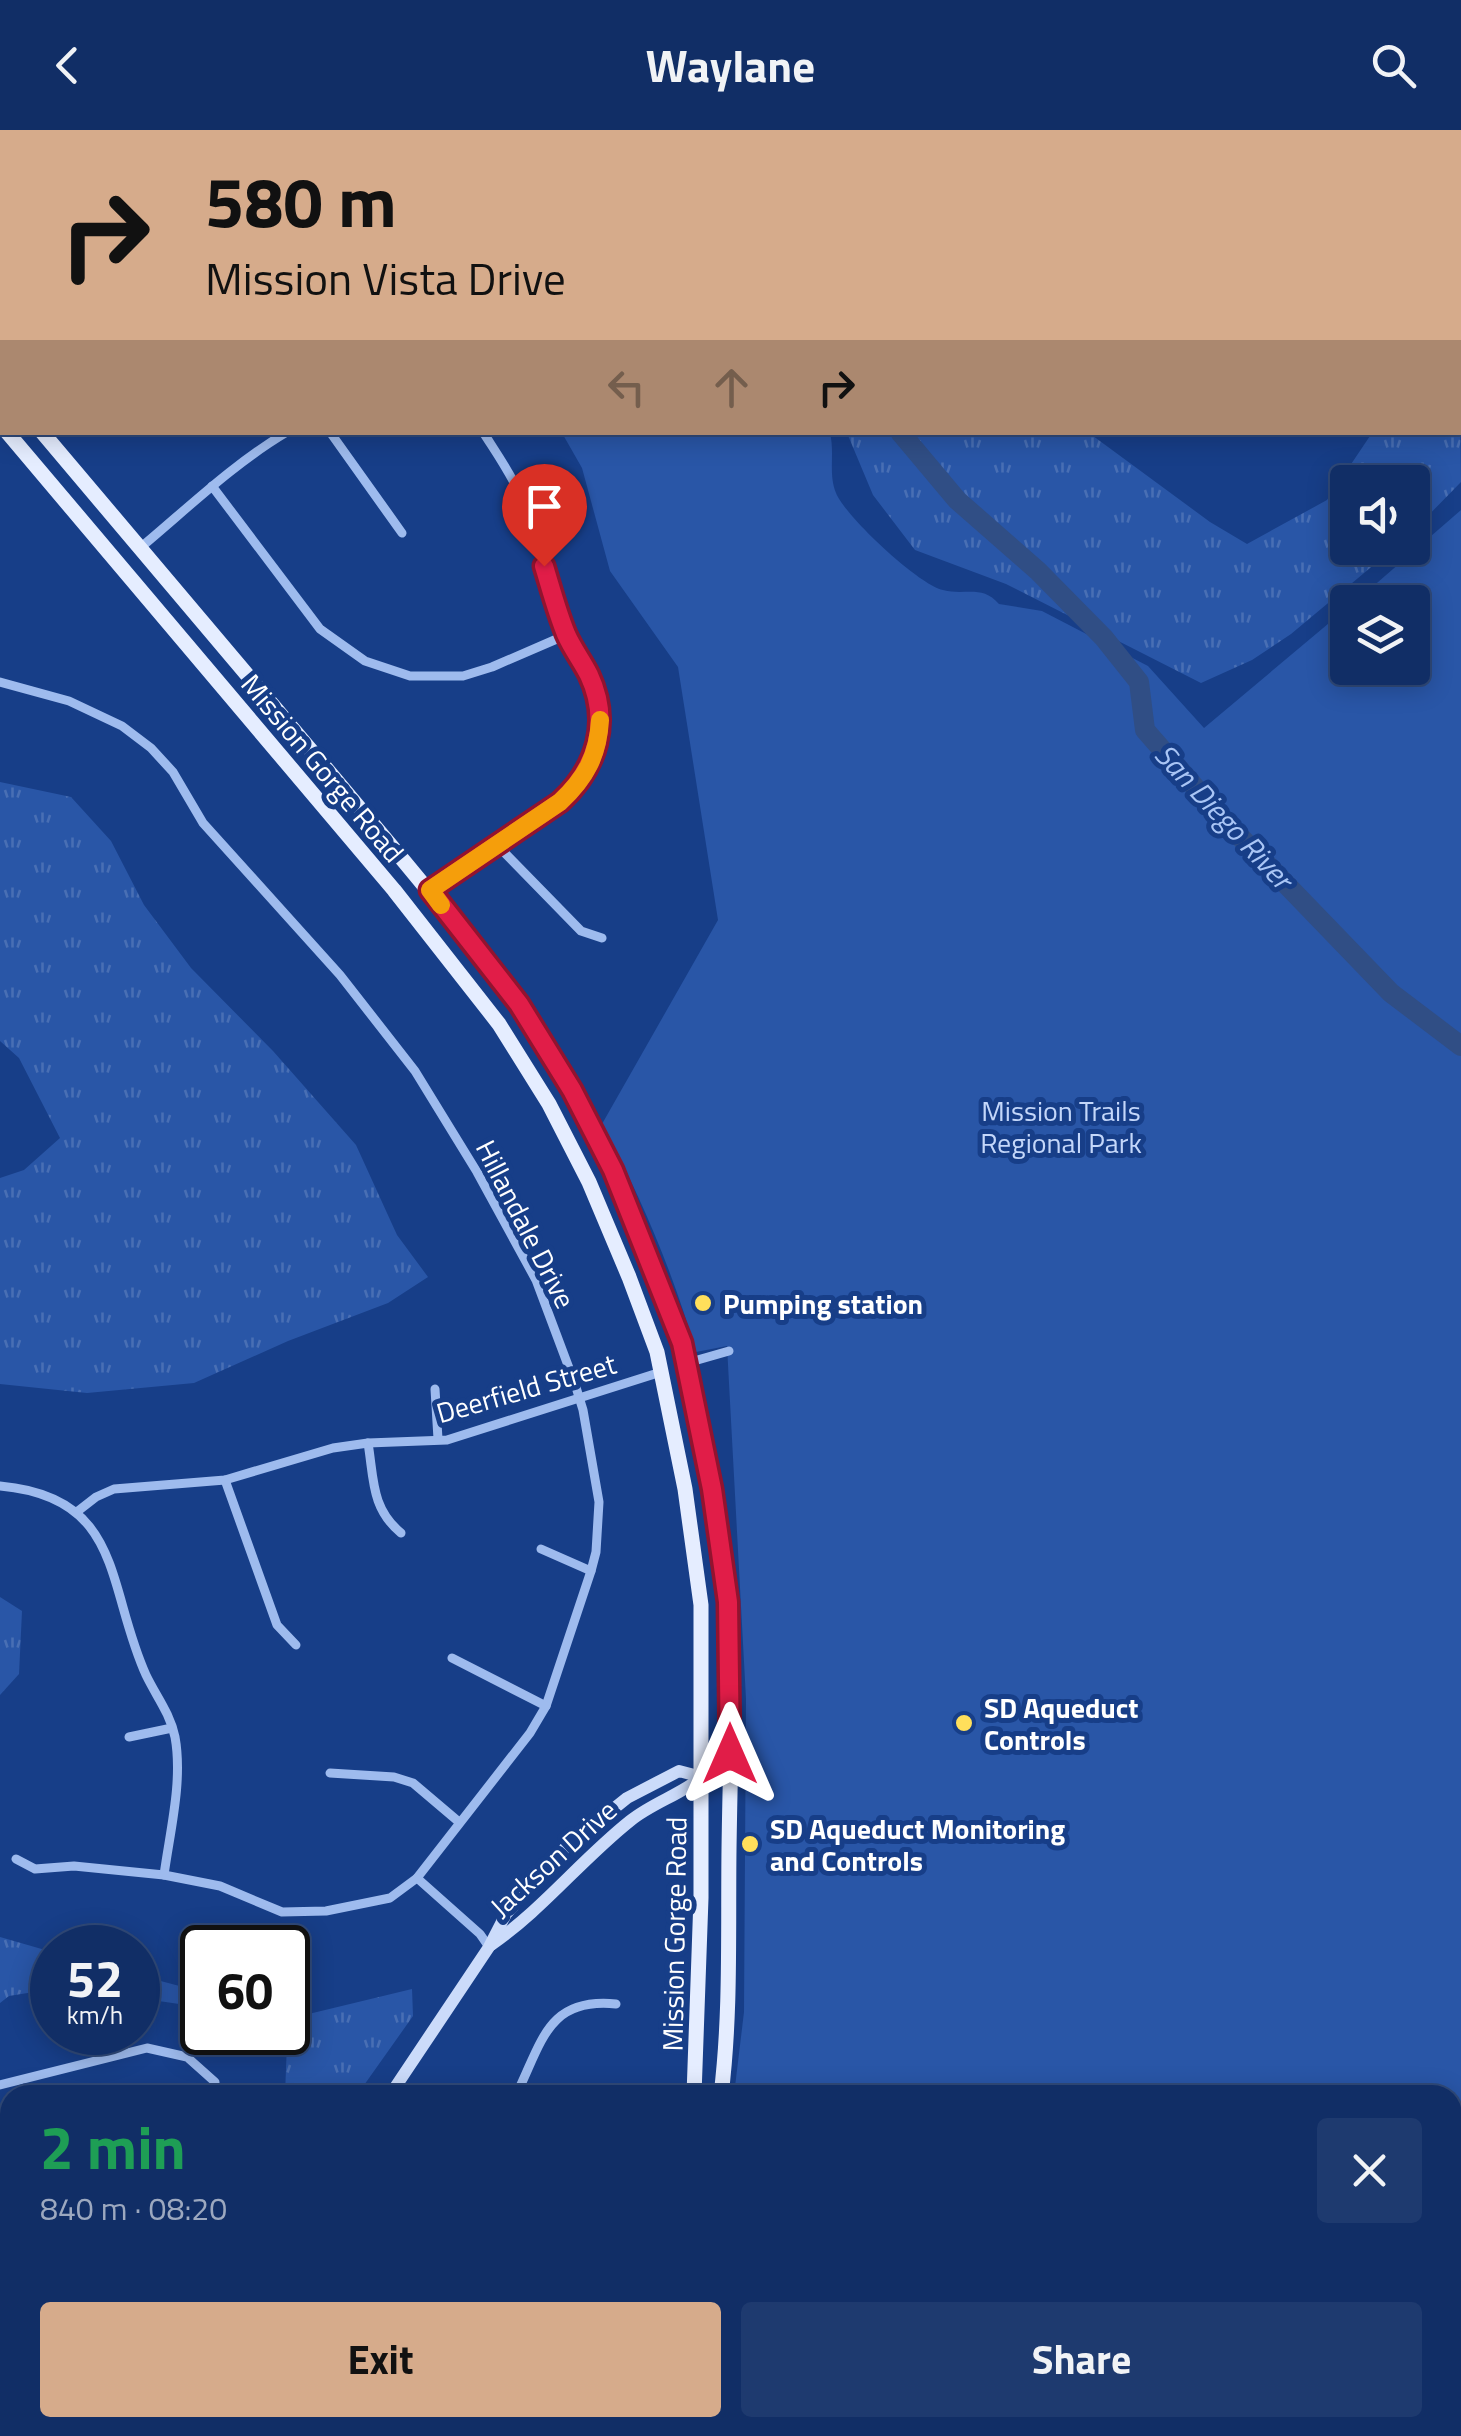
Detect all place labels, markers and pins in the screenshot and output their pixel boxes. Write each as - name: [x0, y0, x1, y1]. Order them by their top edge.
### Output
- pin: [502, 464, 587, 567]
- place label: Pumping station: [723, 1282, 923, 1325]
- marker: Pumping station: [692, 1292, 714, 1314]
- place label: SD Aqueduct Controls: [984, 1686, 1138, 1761]
- marker: SD Aqueduct Controls: [953, 1712, 975, 1734]
- place label: SD Aqueduct Monitoring and Controls: [770, 1807, 1065, 1882]
- marker: SD Aqueduct Monitoring and Controls: [739, 1833, 761, 1855]

